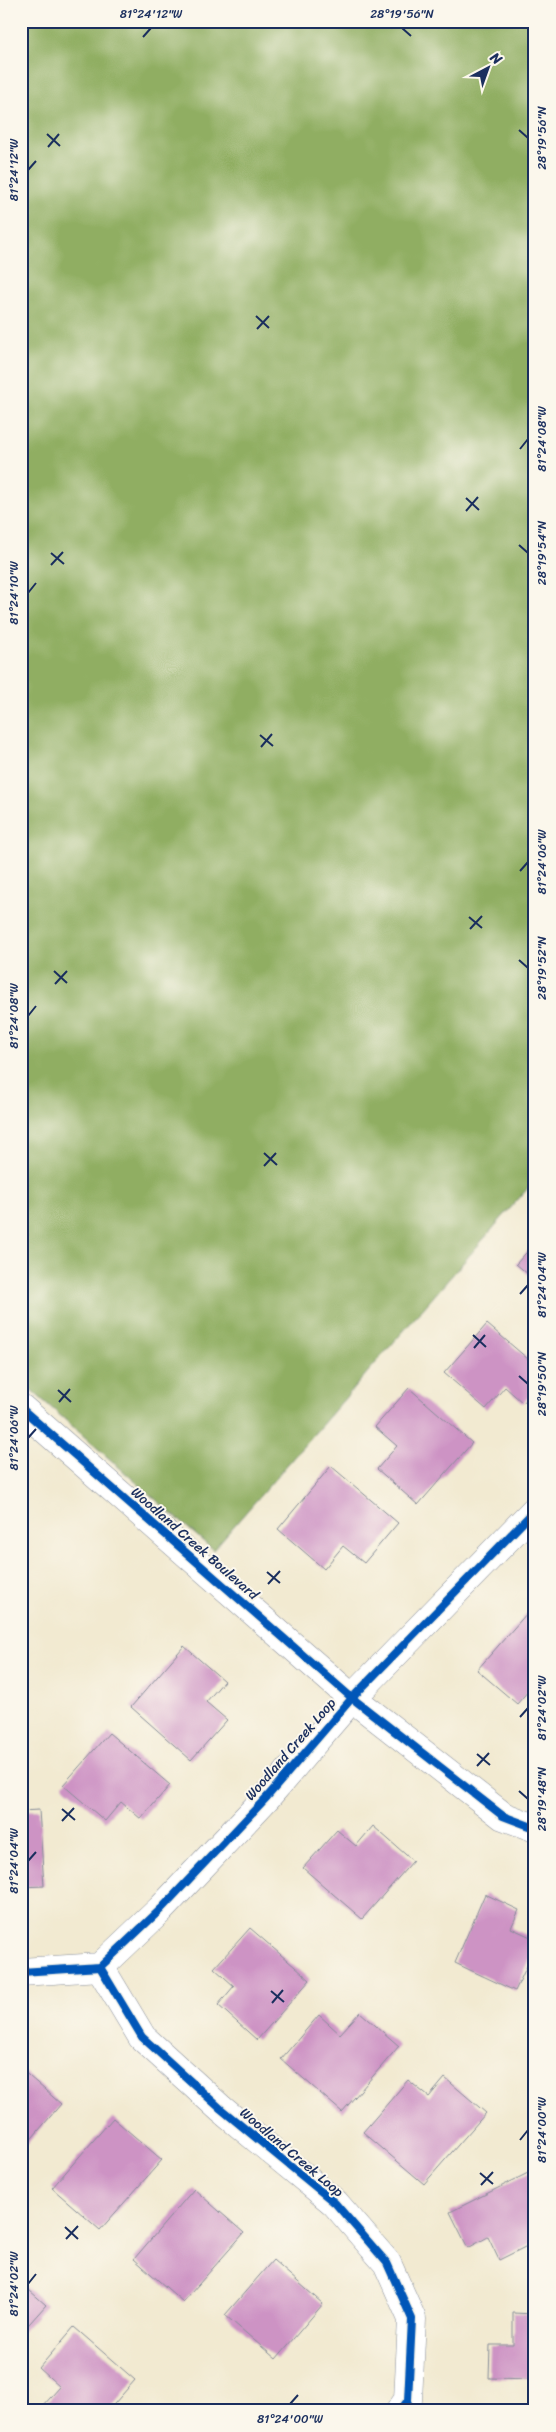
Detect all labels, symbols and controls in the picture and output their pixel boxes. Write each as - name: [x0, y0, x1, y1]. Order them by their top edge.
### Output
- text: 81°24'12"W: [120, 3, 183, 25]
- text: 28°19'56"N: [370, 3, 435, 25]
- north arrow: [464, 42, 514, 92]
- text: N: [484, 45, 508, 71]
- text: 28°19'56"N: [531, 105, 553, 170]
- text: 81°24'12"W: [3, 138, 25, 201]
- text: 81°24'08"W: [531, 406, 553, 472]
- text: 28°19'54"N: [531, 520, 553, 585]
- text: 81°24'10"W: [3, 561, 25, 625]
- text: 81°24'06"W: [531, 829, 553, 895]
- text: 28°19'52"N: [531, 935, 553, 1000]
- text: 81°24'08"W: [3, 983, 25, 1049]
- text: 81°24'04"W: [531, 1251, 553, 1318]
- text: 28°19'50"N: [531, 1351, 553, 1416]
- text: 81°24'06"W: [3, 1405, 25, 1471]
- street label: Woodland Creek Boulevard: [125, 1480, 266, 1607]
- text: 81°24'02"W: [531, 1675, 553, 1741]
- street label: Woodland Creek Loop: [238, 1692, 343, 1807]
- text: 28°19'48"N: [531, 1766, 553, 1831]
- text: 81°24'04"W: [3, 1827, 25, 1894]
- text: 81°24'00"W: [531, 2096, 553, 2163]
- street label: Woodland Creek Loop: [234, 2101, 350, 2204]
- text: 81°24'02"W: [3, 2251, 25, 2317]
- text: 81°24'00"W: [257, 2408, 324, 2430]

